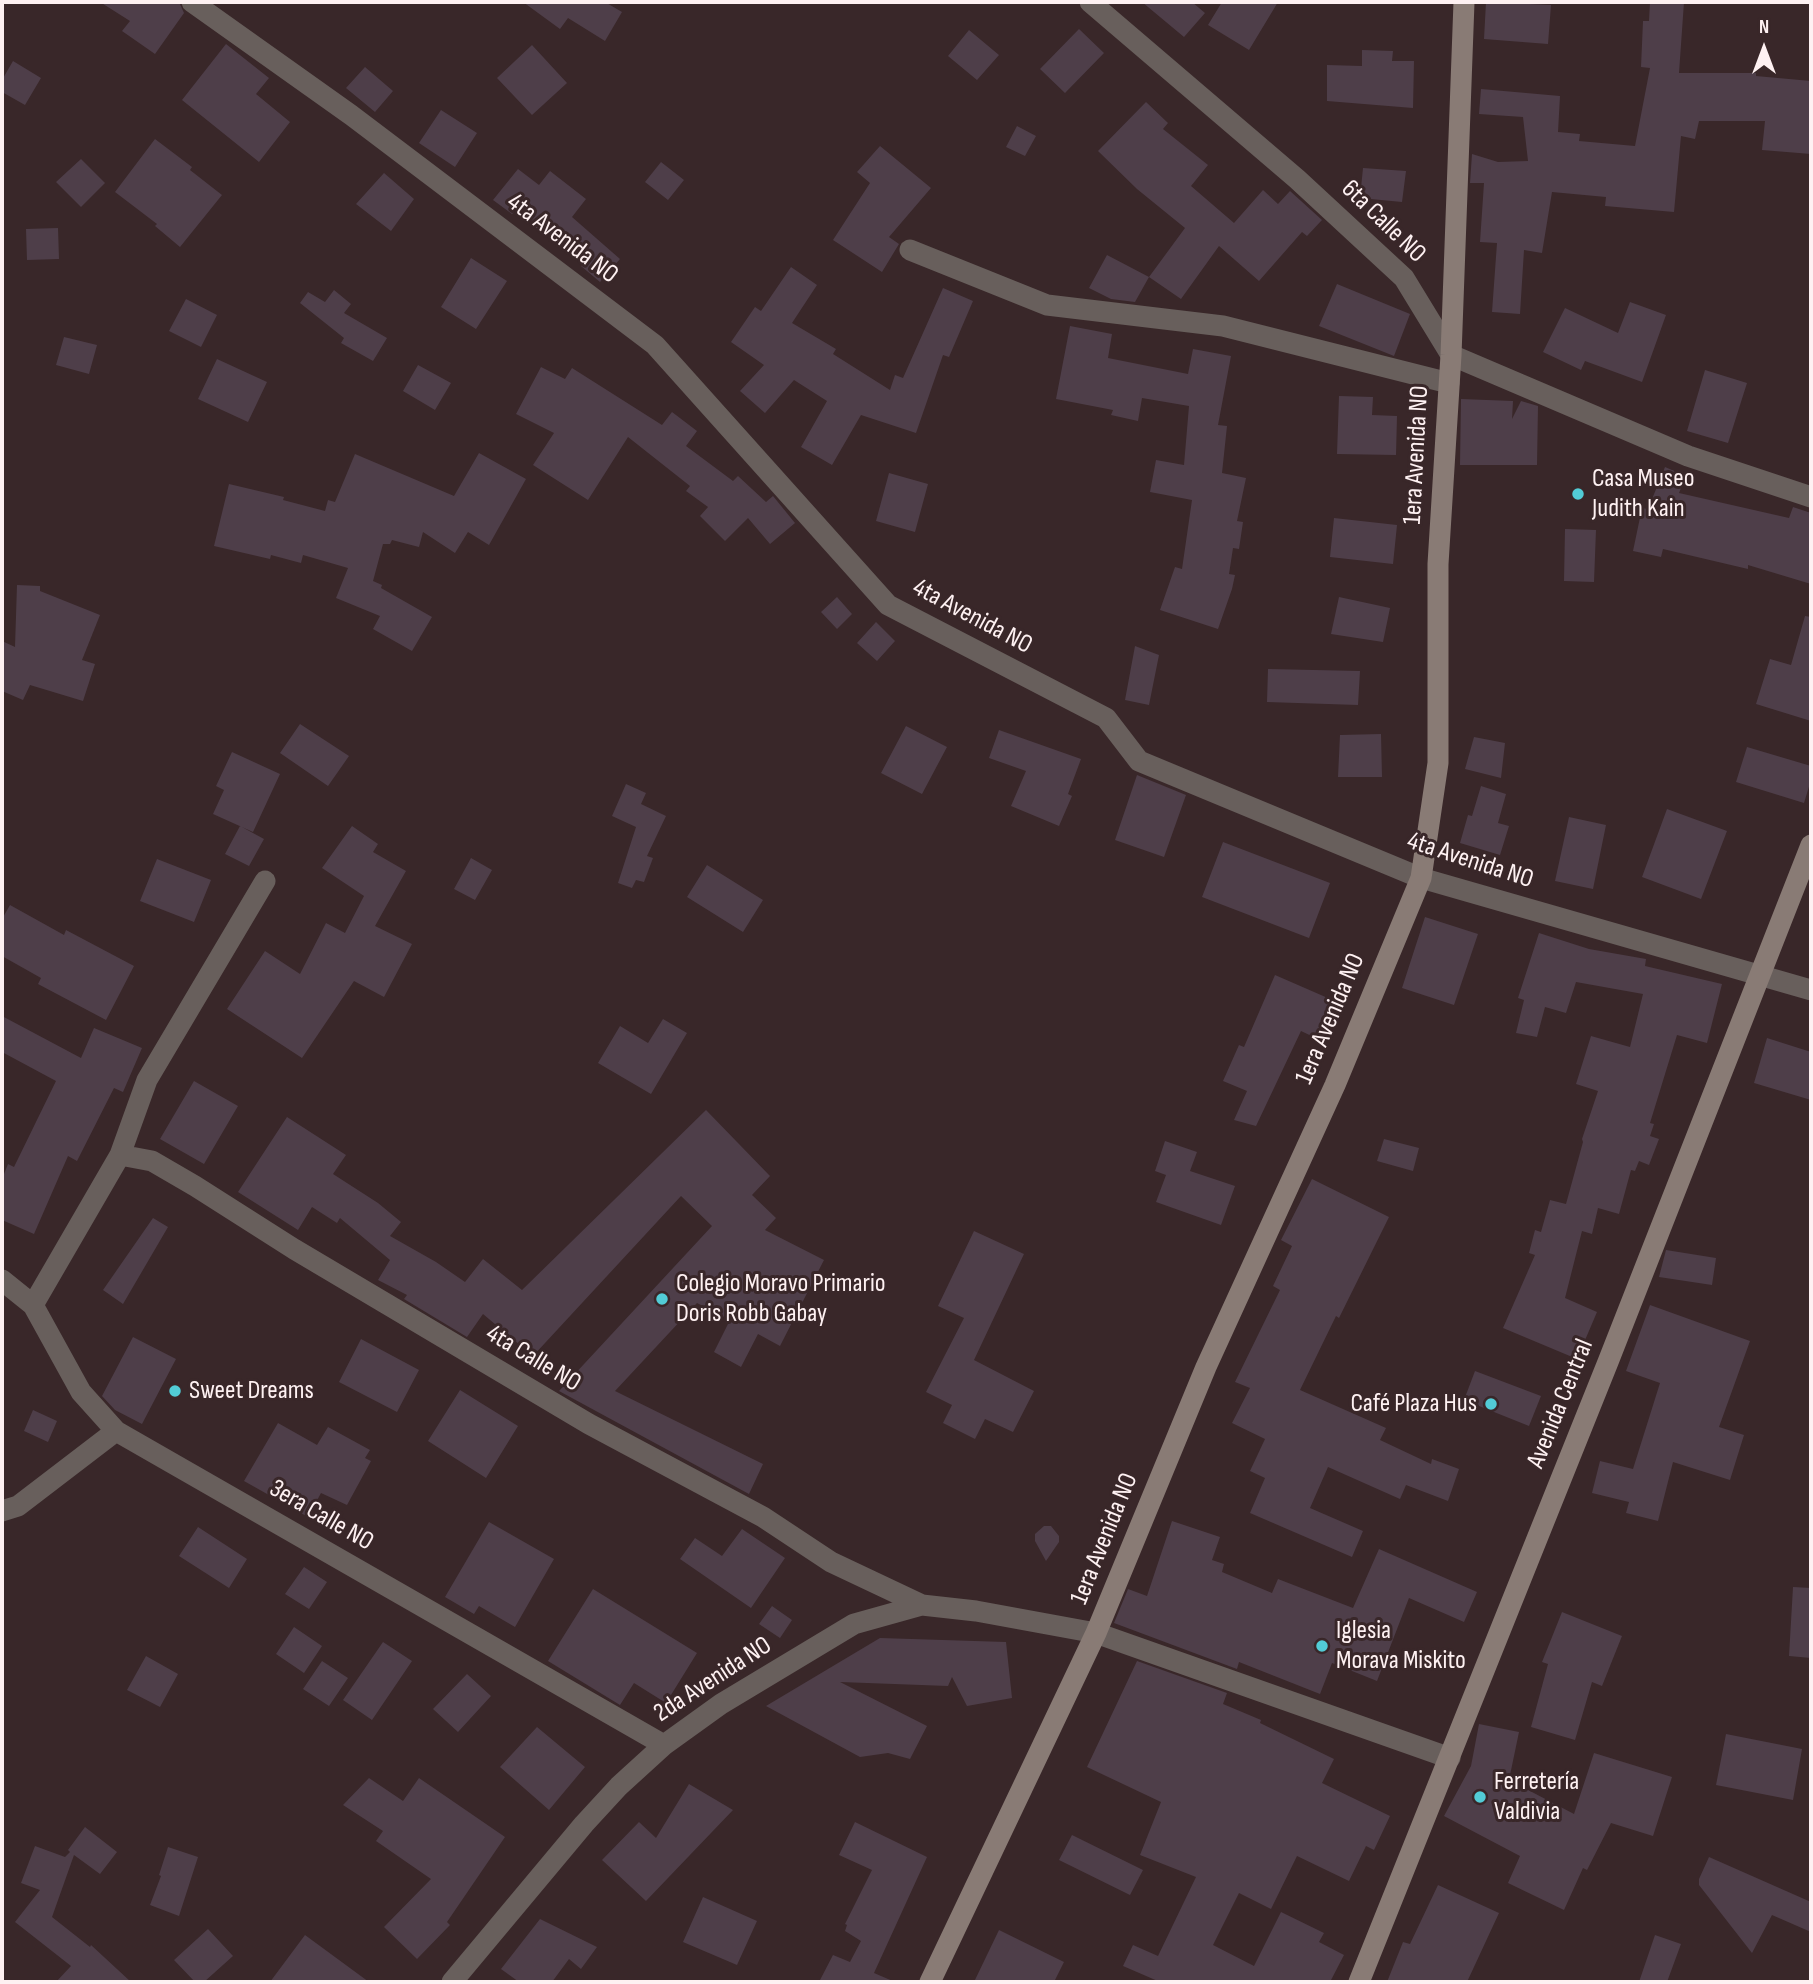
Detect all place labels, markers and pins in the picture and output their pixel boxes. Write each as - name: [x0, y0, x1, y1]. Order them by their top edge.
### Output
- place label: Casa Museo Judith Kain: [1592, 463, 1694, 524]
- marker: Casa Museo Judith Kain: [1570, 486, 1586, 502]
- place label: Colegio Moravo Primario Doris Robb Gabay: [676, 1268, 886, 1330]
- marker: Colegio Moravo Primario Doris Robb Gabay: [654, 1291, 670, 1307]
- place label: Sweet Dreams: [189, 1375, 314, 1407]
- marker: Sweet Dreams: [167, 1383, 183, 1399]
- place label: Café Plaza Hus: [1351, 1388, 1477, 1420]
- marker: Café Plaza Hus: [1483, 1396, 1499, 1412]
- place label: Iglesia Morava Miskito: [1336, 1615, 1466, 1676]
- marker: Iglesia Morava Miskito: [1314, 1638, 1330, 1654]
- place label: Ferretería Valdivia: [1494, 1766, 1579, 1828]
- marker: Ferretería Valdivia: [1472, 1789, 1488, 1805]

